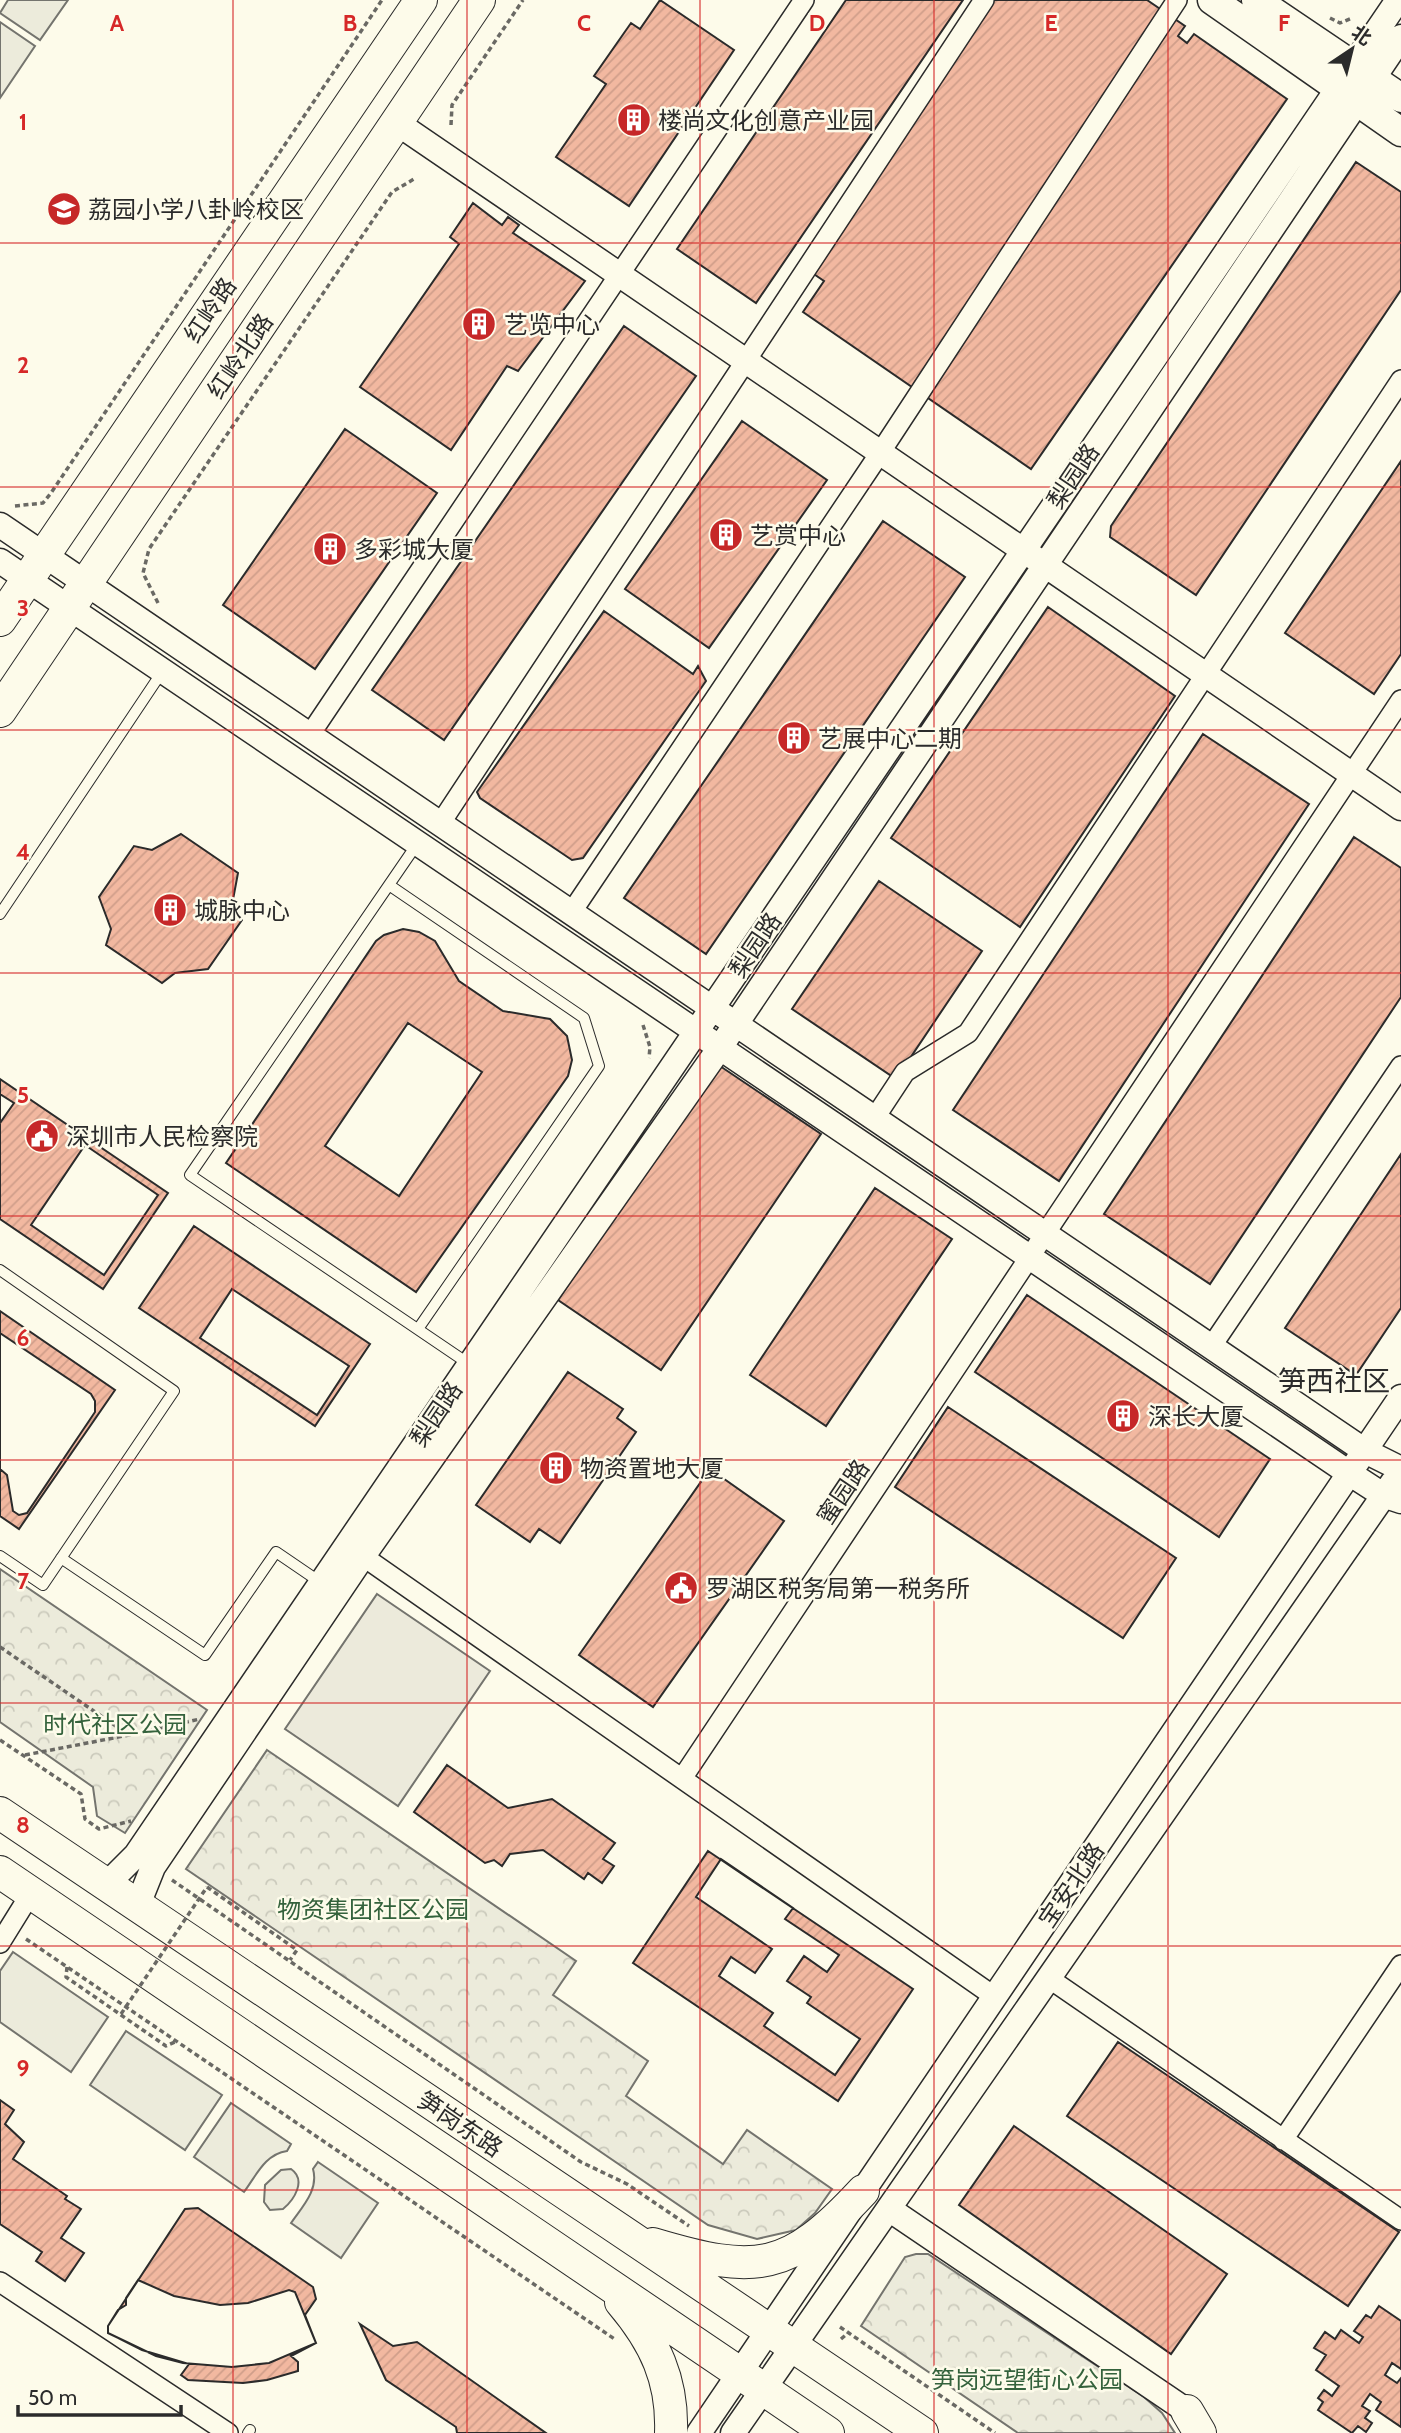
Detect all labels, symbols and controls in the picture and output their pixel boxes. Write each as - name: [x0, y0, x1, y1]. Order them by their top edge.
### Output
- text: A: [110, 9, 125, 37]
- text: B: [343, 9, 357, 37]
- text: C: [577, 9, 591, 37]
- text: D: [809, 9, 825, 37]
- text: E: [1044, 9, 1058, 37]
- text: F: [1278, 9, 1290, 37]
- north arrow: [1317, 14, 1387, 84]
- text: 北: [1347, 21, 1376, 50]
- building icon: 楼尚文化创意产业园: [615, 101, 653, 139]
- place label: 楼尚文化创意产业园: [658, 106, 874, 135]
- text: 1: [19, 108, 27, 136]
- school or university icon: 荔园小学八卦岭校区: [45, 190, 83, 228]
- place label: 荔园小学八卦岭校区: [88, 195, 304, 224]
- street label: 红岭路: [178, 272, 242, 348]
- building icon: 艺览中心: [460, 305, 498, 343]
- street label: 红岭北路: [201, 308, 279, 404]
- place label: 艺览中心: [504, 310, 600, 339]
- text: 2: [17, 351, 29, 379]
- street label: 梨园路: [1041, 438, 1105, 514]
- building icon: 艺赏中心: [707, 516, 745, 554]
- place label: 艺赏中心: [750, 521, 846, 550]
- building icon: 多彩城大厦: [311, 530, 349, 568]
- place label: 多彩城大厦: [354, 535, 474, 564]
- text: 3: [17, 594, 29, 622]
- building icon: 艺展中心二期: [775, 719, 813, 757]
- place label: 艺展中心二期: [818, 724, 962, 753]
- text: 4: [16, 838, 30, 866]
- building icon: 城脉中心: [151, 891, 189, 929]
- place label: 城脉中心: [194, 896, 290, 925]
- street label: 梨园路: [723, 907, 787, 983]
- text: 5: [17, 1081, 29, 1109]
- public building icon: 深圳市人民检察院: [23, 1117, 61, 1155]
- place label: 深圳市人民检察院: [66, 1122, 258, 1151]
- text: 6: [17, 1324, 29, 1352]
- district label: 笋西社区: [1278, 1364, 1390, 1398]
- street label: 梨园路: [404, 1376, 468, 1452]
- building icon: 深长大厦: [1104, 1397, 1142, 1435]
- place label: 深长大厦: [1148, 1402, 1244, 1431]
- building icon: 物资置地大厦: [537, 1449, 575, 1487]
- place label: 物资置地大厦: [580, 1454, 724, 1483]
- street label: 蜜园路: [811, 1454, 875, 1530]
- text: 7: [17, 1567, 29, 1595]
- public building icon: 罗湖区税务局第一税务所: [662, 1569, 700, 1607]
- place label: 罗湖区税务局第一税务所: [706, 1574, 970, 1603]
- park label: 时代社区公园: [43, 1710, 187, 1739]
- text: 8: [16, 1811, 30, 1839]
- street label: 宝安北路: [1032, 1837, 1110, 1933]
- park label: 物资集团社区公园: [277, 1895, 469, 1924]
- text: 9: [17, 2054, 29, 2082]
- street label: 笋岗东路: [412, 2085, 508, 2163]
- park label: 笋岗远望街心公园: [931, 2365, 1123, 2394]
- scale bar: [18, 2374, 180, 2418]
- text: 50 m: [28, 2385, 77, 2410]

